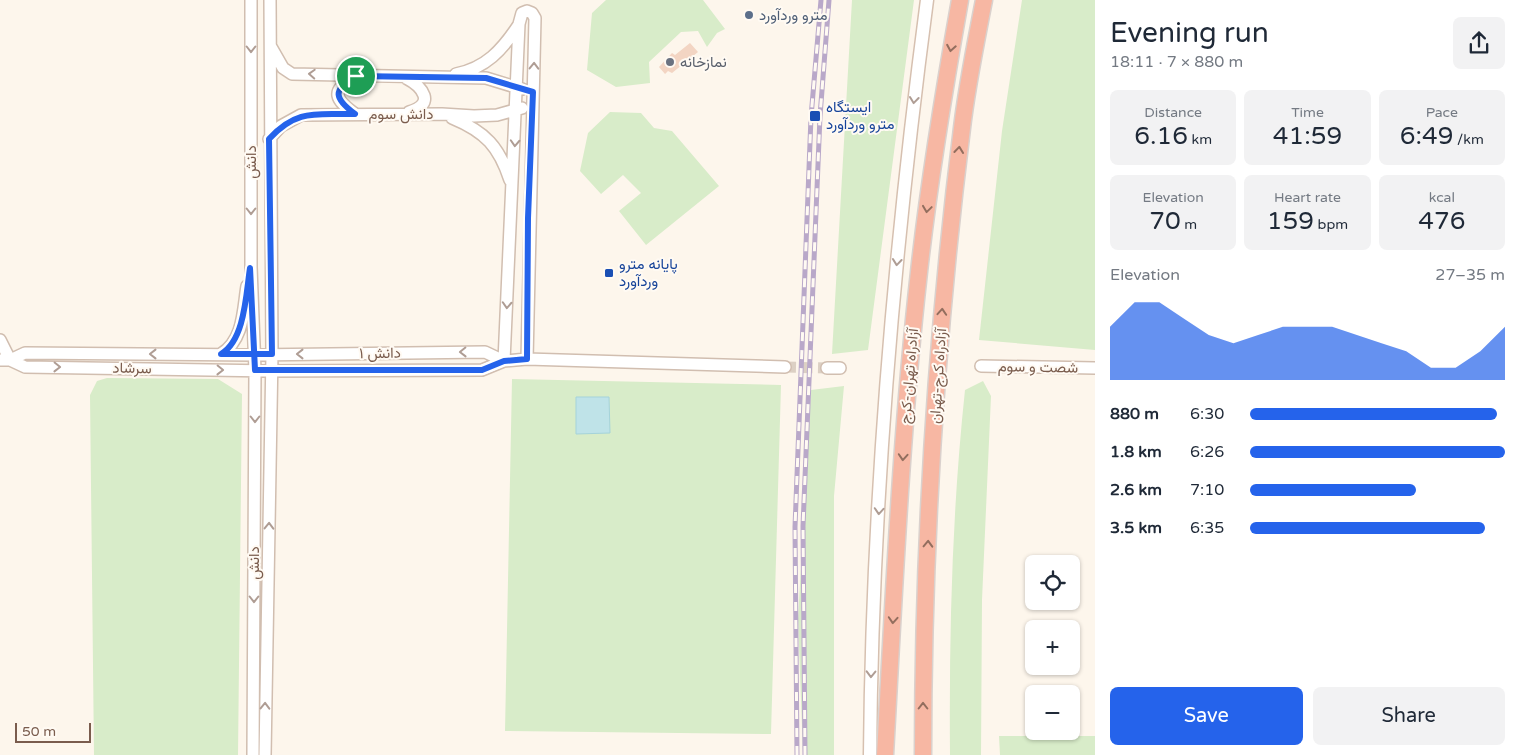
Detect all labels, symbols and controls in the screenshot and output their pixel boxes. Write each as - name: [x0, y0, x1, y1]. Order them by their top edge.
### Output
- place label: مترو وردآورد: [759, 6, 828, 24]
- marker: مترو وردآورد: [743, 9, 755, 21]
- text: Evening run: [1110, 16, 1269, 50]
- button: share: [1453, 17, 1505, 69]
- one-way arrow: [947, 44, 957, 52]
- one-way arrow: [246, 45, 256, 53]
- text: 18:11 · 7 × 880 m: [1110, 52, 1243, 72]
- place label: نمازخانه: [680, 53, 727, 71]
- pin: [335, 55, 377, 97]
- marker: نمازخانه: [664, 56, 676, 68]
- one-way arrow: [529, 61, 539, 69]
- icon: arrive: [342, 62, 370, 90]
- one-way arrow: [308, 69, 316, 80]
- one-way arrow: [909, 97, 920, 105]
- place label: ایستگاه مترو وردآورد: [826, 98, 895, 133]
- text: Distance: [1144, 104, 1202, 121]
- text: Time: [1291, 104, 1324, 121]
- text: Pace: [1426, 104, 1458, 121]
- street label: دانش سوم: [369, 105, 433, 124]
- marker: ایستگاه مترو وردآورد: [808, 109, 822, 123]
- text: 6.16: [1134, 121, 1188, 151]
- text: 41:59: [1273, 121, 1342, 151]
- text: 6:49: [1400, 121, 1453, 151]
- text: km: [1188, 131, 1212, 148]
- text: /km: [1453, 131, 1484, 148]
- one-way arrow: [509, 139, 520, 147]
- street label: دانش: [242, 145, 261, 179]
- one-way arrow: [953, 146, 964, 154]
- text: Elevation: [1143, 189, 1204, 206]
- text: Heart rate: [1274, 189, 1341, 206]
- text: kcal: [1429, 189, 1455, 206]
- one-way arrow: [922, 205, 933, 213]
- text: 70: [1149, 206, 1181, 236]
- text: 159: [1267, 206, 1314, 236]
- text: 476: [1418, 206, 1465, 236]
- one-way arrow: [246, 208, 256, 215]
- text: m: [1181, 216, 1197, 233]
- text: bpm: [1314, 216, 1348, 233]
- place label: پایانه مترو وردآورد: [619, 255, 678, 290]
- one-way arrow: [892, 258, 903, 266]
- text: Elevation: [1110, 265, 1180, 285]
- text: 27–35 m: [1435, 265, 1505, 285]
- marker: پایانه مترو وردآورد: [603, 267, 615, 279]
- one-way arrow: [501, 301, 512, 309]
- one-way arrow: [937, 308, 948, 316]
- street label: آزادراه تهران-کرج: [896, 326, 924, 425]
- street label: آزادراه کرج-تهران: [926, 326, 952, 425]
- street label: دانش ۱: [359, 344, 401, 363]
- one-way arrow: [459, 347, 466, 357]
- one-way arrow: [149, 349, 156, 359]
- one-way arrow: [296, 349, 304, 359]
- street label: شصت و سوم: [998, 357, 1079, 378]
- street label: سرشاد: [112, 359, 152, 377]
- one-way arrow: [53, 362, 61, 373]
- one-way arrow: [216, 365, 224, 375]
- text: 880 m: [1110, 404, 1159, 424]
- text: 6:30: [1190, 404, 1224, 424]
- one-way arrow: [250, 416, 260, 423]
- text: 1.8 km: [1110, 442, 1162, 462]
- text: 6:26: [1190, 442, 1224, 462]
- one-way arrow: [898, 454, 909, 462]
- text: 2.6 km: [1110, 480, 1162, 500]
- text: 7:10: [1190, 480, 1224, 500]
- one-way arrow: [873, 508, 884, 516]
- text: 3.5 km: [1110, 518, 1162, 538]
- text: 6:35: [1190, 518, 1224, 538]
- one-way arrow: [263, 522, 274, 530]
- one-way arrow: [923, 540, 934, 548]
- street label: دانش: [245, 546, 264, 580]
- map controls: [1025, 555, 1080, 740]
- button: locate: [1025, 555, 1080, 610]
- one-way arrow: [249, 596, 259, 603]
- one-way arrow: [887, 616, 898, 624]
- button: +: [1025, 620, 1080, 675]
- one-way arrow: [866, 670, 876, 678]
- button: −: [1025, 685, 1080, 740]
- button: Save: [1110, 687, 1303, 745]
- button: Share: [1313, 687, 1505, 745]
- one-way arrow: [260, 702, 271, 710]
- one-way arrow: [918, 702, 928, 710]
- scale bar: [15, 720, 91, 743]
- text: 50 m: [22, 723, 56, 740]

